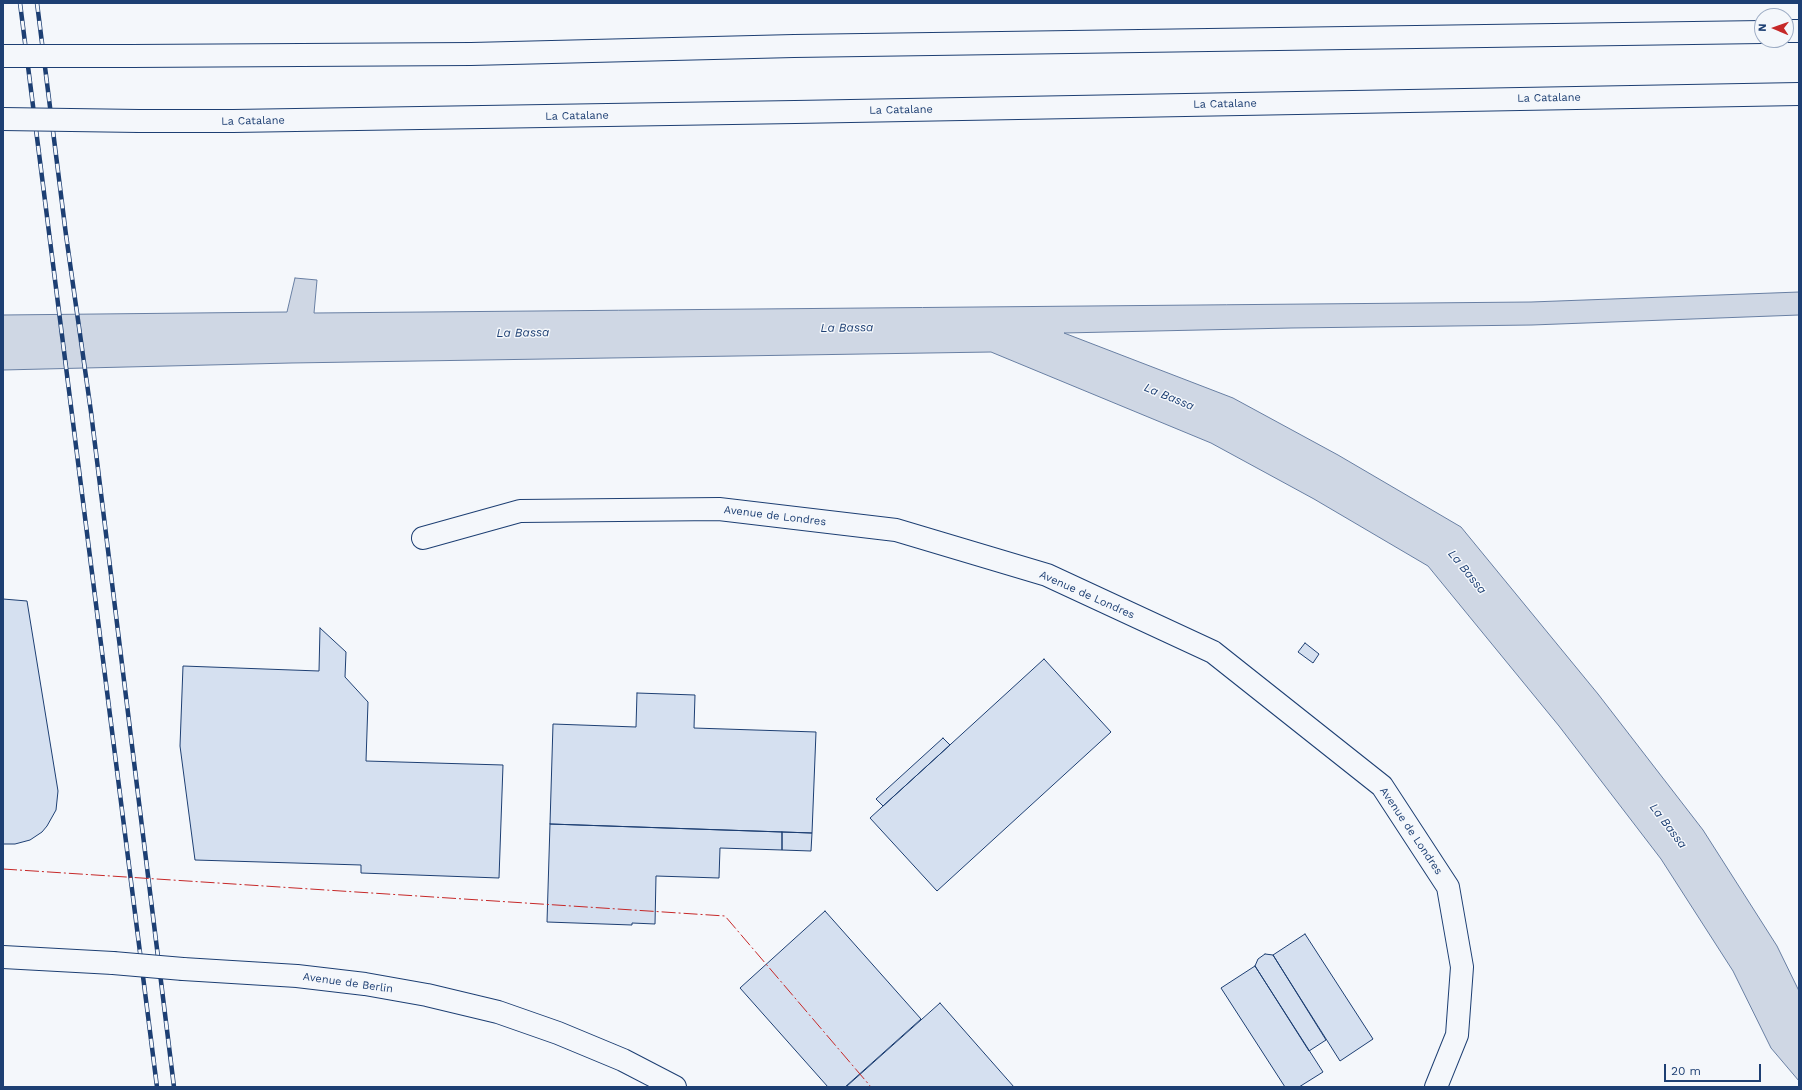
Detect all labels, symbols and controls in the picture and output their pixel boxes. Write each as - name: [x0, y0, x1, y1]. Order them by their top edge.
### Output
- north arrow: [1754, 8, 1794, 48]
- text: N: [1756, 23, 1769, 32]
- street label: La Catalane: [1517, 91, 1581, 105]
- street label: La Catalane: [1193, 97, 1257, 111]
- street label: La Catalane: [869, 103, 933, 117]
- street label: La Catalane: [545, 109, 609, 123]
- street label: La Catalane: [221, 114, 285, 128]
- water label: La Bassa: [820, 320, 874, 336]
- water label: La Bassa: [496, 325, 550, 341]
- water label: La Bassa: [1142, 380, 1196, 414]
- street label: Avenue de Londres: [723, 503, 827, 529]
- water label: La Bassa: [1445, 547, 1489, 597]
- street label: Avenue de Londres: [1037, 568, 1137, 622]
- street label: Avenue de Londres: [1377, 785, 1445, 877]
- water label: La Bassa: [1646, 801, 1690, 851]
- street label: Avenue de Berlin: [302, 970, 394, 996]
- scale bar: [1666, 1056, 1763, 1082]
- text: 20 m: [1671, 1064, 1701, 1078]

